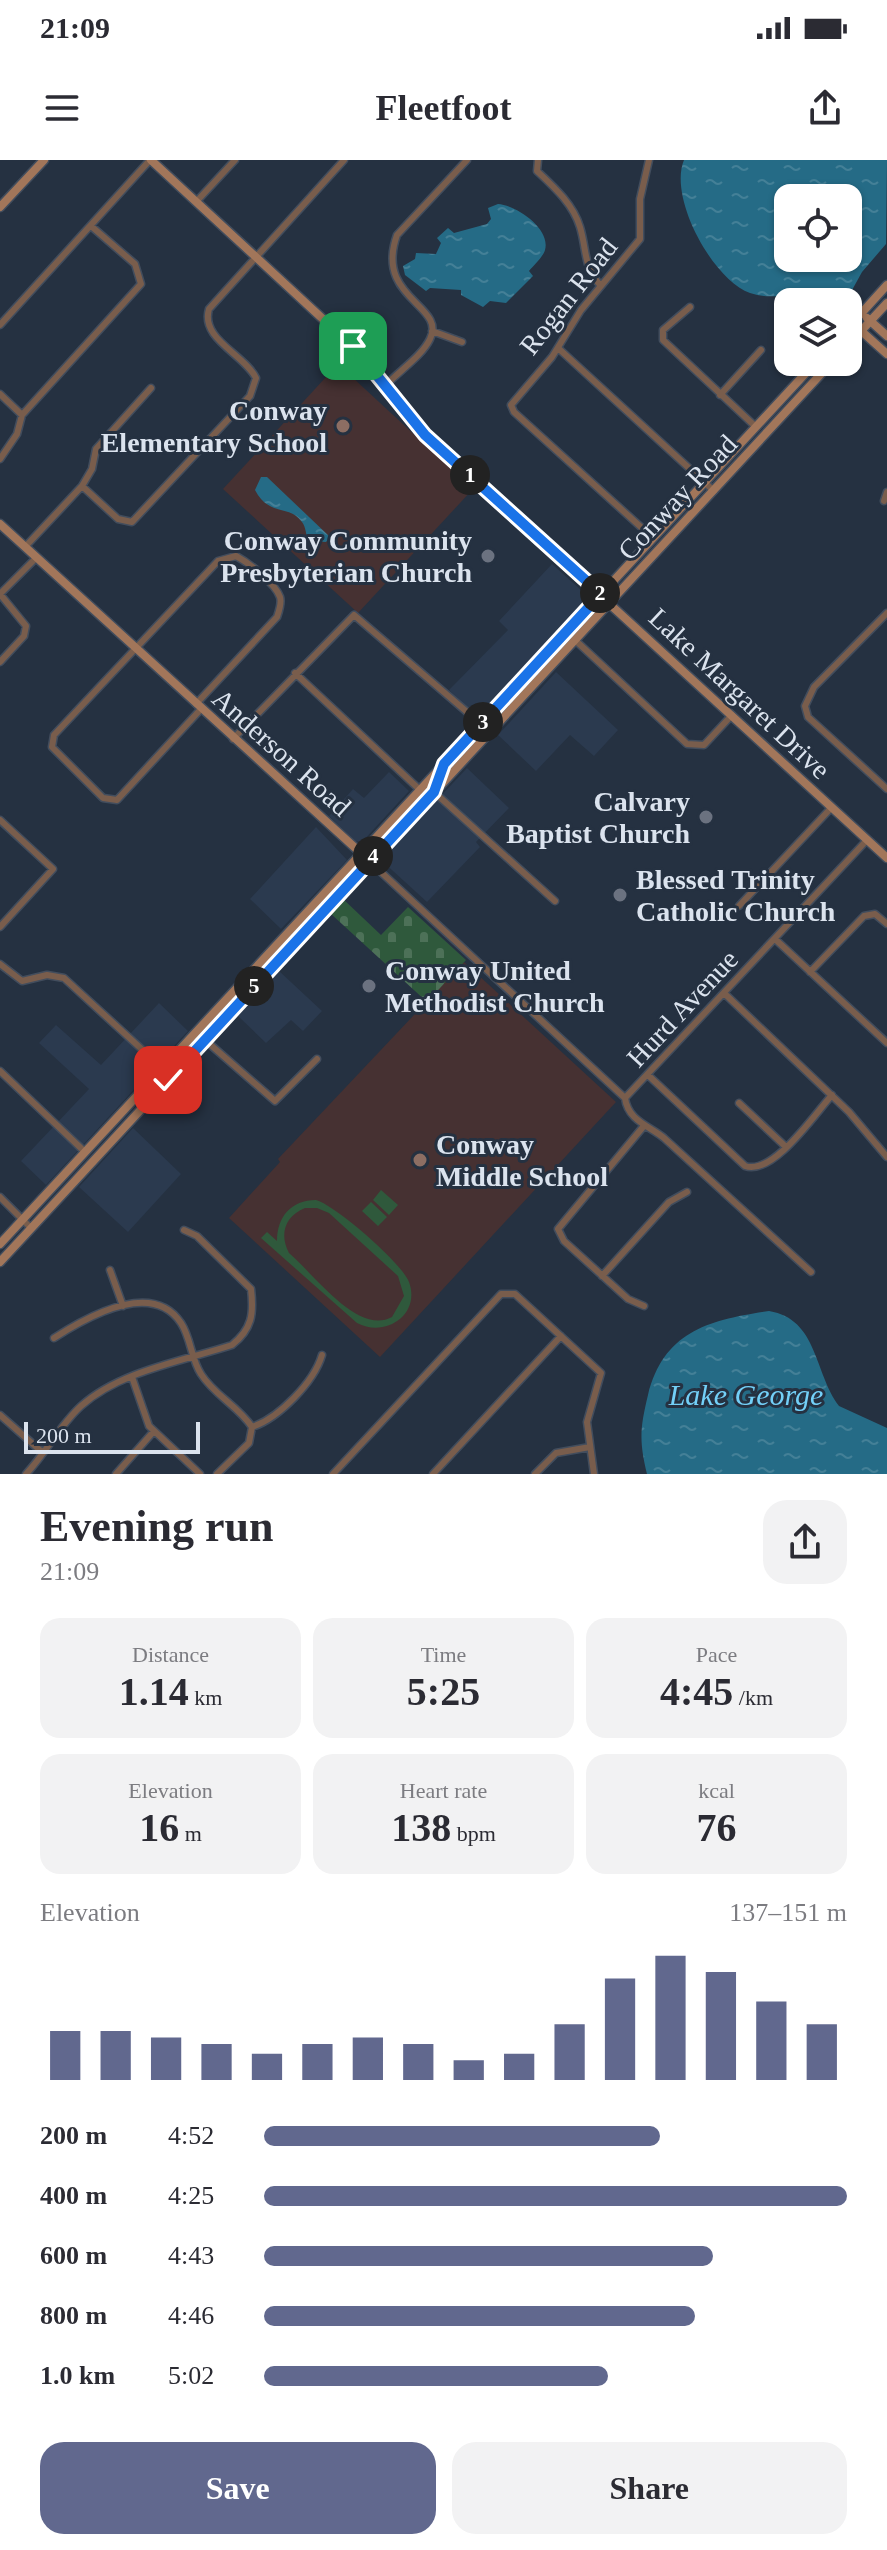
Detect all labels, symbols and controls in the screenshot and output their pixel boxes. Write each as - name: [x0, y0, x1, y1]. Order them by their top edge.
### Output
- text: 21:09: [40, 11, 110, 44]
- icon: menu: [40, 86, 84, 130]
- icon: share: [803, 86, 847, 130]
- text: Fleetfoot: [376, 88, 511, 128]
- map controls: [774, 184, 862, 376]
- button: locate: [774, 184, 862, 272]
- street label: Rogan Road: [513, 232, 623, 361]
- button: layers: [774, 288, 862, 376]
- pin: [319, 312, 387, 380]
- icon: arrive: [331, 324, 375, 368]
- place label: Conway Elementary School: [101, 395, 327, 458]
- marker: Conway Elementary School: [334, 417, 352, 435]
- street label: Conway Road: [612, 428, 743, 566]
- pin: 1: [450, 455, 490, 495]
- text: 1: [465, 462, 476, 487]
- place label: Conway Community Presbyterian Church: [220, 525, 472, 588]
- marker: Conway Community Presbyterian Church: [479, 547, 497, 565]
- pin: 2: [580, 573, 620, 613]
- text: 2: [595, 580, 606, 605]
- street label: Lake Margaret Drive: [643, 602, 836, 785]
- street label: Anderson Road: [206, 682, 357, 822]
- pin: 3: [463, 702, 503, 742]
- text: 3: [478, 709, 489, 734]
- place label: Calvary Baptist Church: [506, 786, 690, 849]
- marker: Calvary Baptist Church: [697, 808, 715, 826]
- pin: 4: [353, 836, 393, 876]
- text: 4: [368, 843, 379, 868]
- place label: Blessed Trinity Catholic Church: [636, 864, 836, 927]
- marker: Blessed Trinity Catholic Church: [611, 886, 629, 904]
- street label: Hurd Avenue: [621, 944, 744, 1073]
- place label: Conway United Methodist Church: [385, 955, 605, 1018]
- pin: 5: [234, 966, 274, 1006]
- text: 5: [249, 973, 260, 998]
- marker: Conway United Methodist Church: [360, 977, 378, 995]
- pin: [134, 1046, 202, 1114]
- icon: check: [146, 1058, 190, 1102]
- place label: Conway Middle School: [436, 1129, 608, 1192]
- marker: Conway Middle School: [411, 1151, 429, 1169]
- water label: Lake George: [668, 1378, 823, 1411]
- scale bar: [24, 1418, 200, 1454]
- text: 200 m: [36, 1423, 92, 1448]
- button: share: [763, 1500, 847, 1584]
- text: Evening run: [40, 1502, 274, 1551]
- text: 21:09: [40, 1557, 99, 1586]
- text: Distance: [132, 1642, 209, 1667]
- text: Time: [421, 1642, 466, 1667]
- text: Pace: [696, 1642, 737, 1667]
- text: 1.14: [119, 1669, 189, 1714]
- text: 5:25: [407, 1669, 480, 1714]
- text: 4:45: [660, 1669, 733, 1714]
- text: km: [189, 1685, 222, 1710]
- text: /km: [733, 1685, 773, 1710]
- text: Elevation: [128, 1778, 213, 1803]
- text: Heart rate: [400, 1778, 487, 1803]
- text: kcal: [698, 1778, 735, 1803]
- text: 16: [139, 1805, 179, 1850]
- text: 138: [391, 1805, 451, 1850]
- text: 76: [697, 1805, 737, 1850]
- text: m: [179, 1821, 202, 1846]
- text: bpm: [451, 1821, 496, 1846]
- text: Elevation: [40, 1898, 140, 1927]
- text: 137–151 m: [729, 1898, 847, 1927]
- text: 200 m: [40, 2121, 107, 2150]
- text: 4:52: [168, 2121, 214, 2150]
- text: 400 m: [40, 2181, 107, 2210]
- text: 4:25: [168, 2181, 214, 2210]
- text: 600 m: [40, 2241, 107, 2270]
- text: 4:43: [168, 2241, 214, 2270]
- text: 800 m: [40, 2301, 107, 2330]
- text: 4:46: [168, 2301, 214, 2330]
- text: 1.0 km: [40, 2361, 115, 2390]
- text: 5:02: [168, 2361, 214, 2390]
- button: Save: [40, 2442, 436, 2534]
- button: Share: [452, 2442, 847, 2534]

